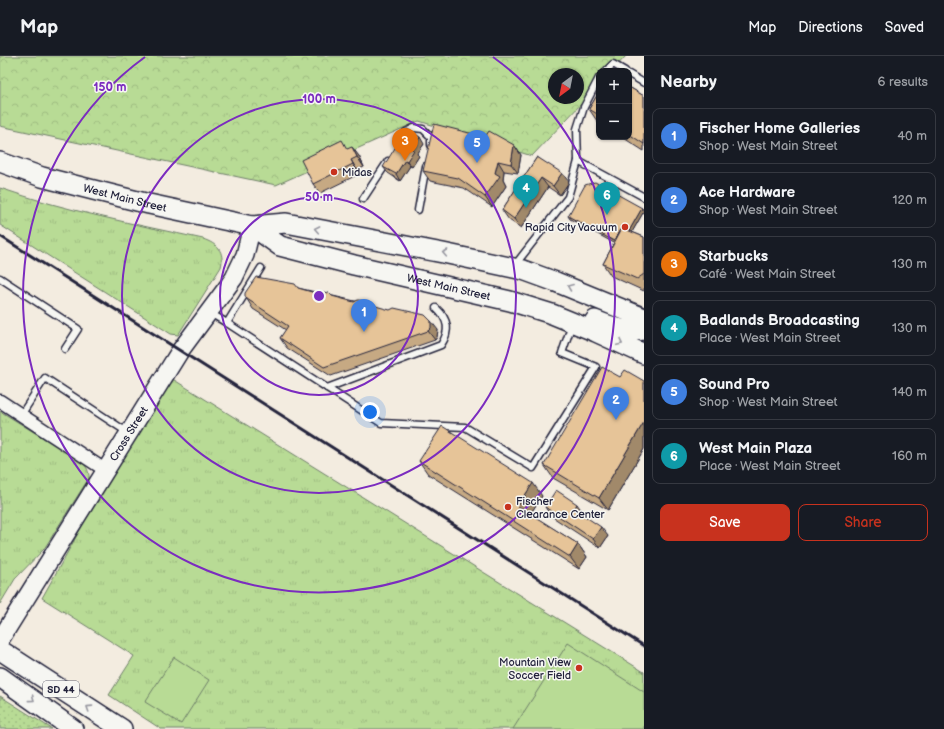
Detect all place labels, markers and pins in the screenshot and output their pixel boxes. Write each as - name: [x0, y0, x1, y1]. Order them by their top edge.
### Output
- pin: 3: [392, 128, 418, 161]
- pin: 5: [464, 130, 490, 163]
- place label: Midas: [342, 166, 373, 179]
- marker: Midas: [329, 167, 339, 177]
- pin: 4: [513, 175, 539, 208]
- pin: 6: [594, 182, 620, 215]
- place label: Rapid City Vacuum: [525, 221, 617, 234]
- marker: Rapid City Vacuum: [620, 222, 630, 232]
- centre of rings: [312, 289, 326, 303]
- pin: 1: [351, 299, 377, 332]
- pin: 2: [603, 387, 629, 420]
- place label: Fischer Clearance Center: [516, 495, 606, 521]
- marker: Fischer Clearance Center: [503, 502, 513, 512]
- place label: Mountain View Soccer Field: [499, 656, 572, 682]
- marker: Mountain View Soccer Field: [574, 663, 584, 673]

